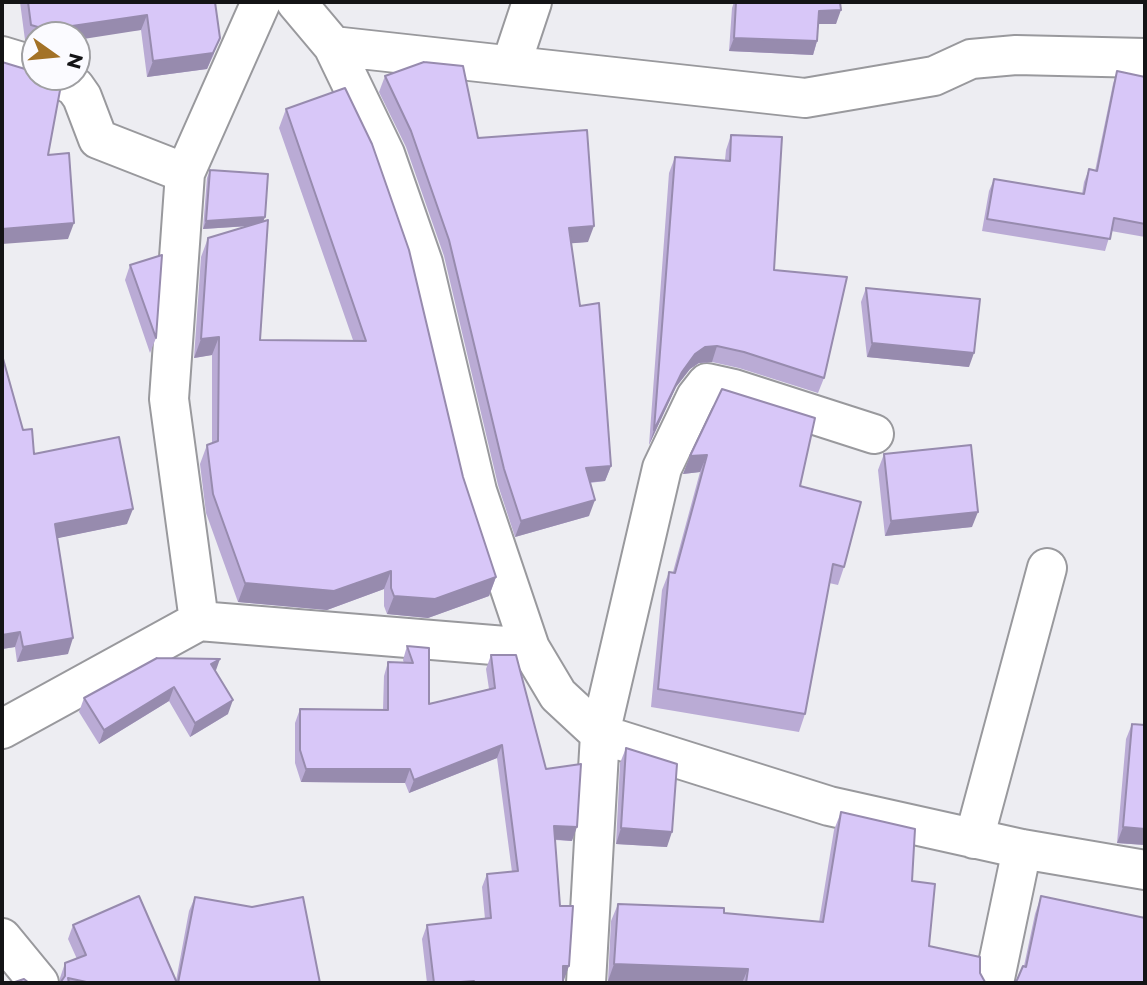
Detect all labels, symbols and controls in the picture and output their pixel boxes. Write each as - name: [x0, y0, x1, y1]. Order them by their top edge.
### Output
- north arrow: [21, 21, 91, 91]
- text: N: [62, 51, 88, 71]

